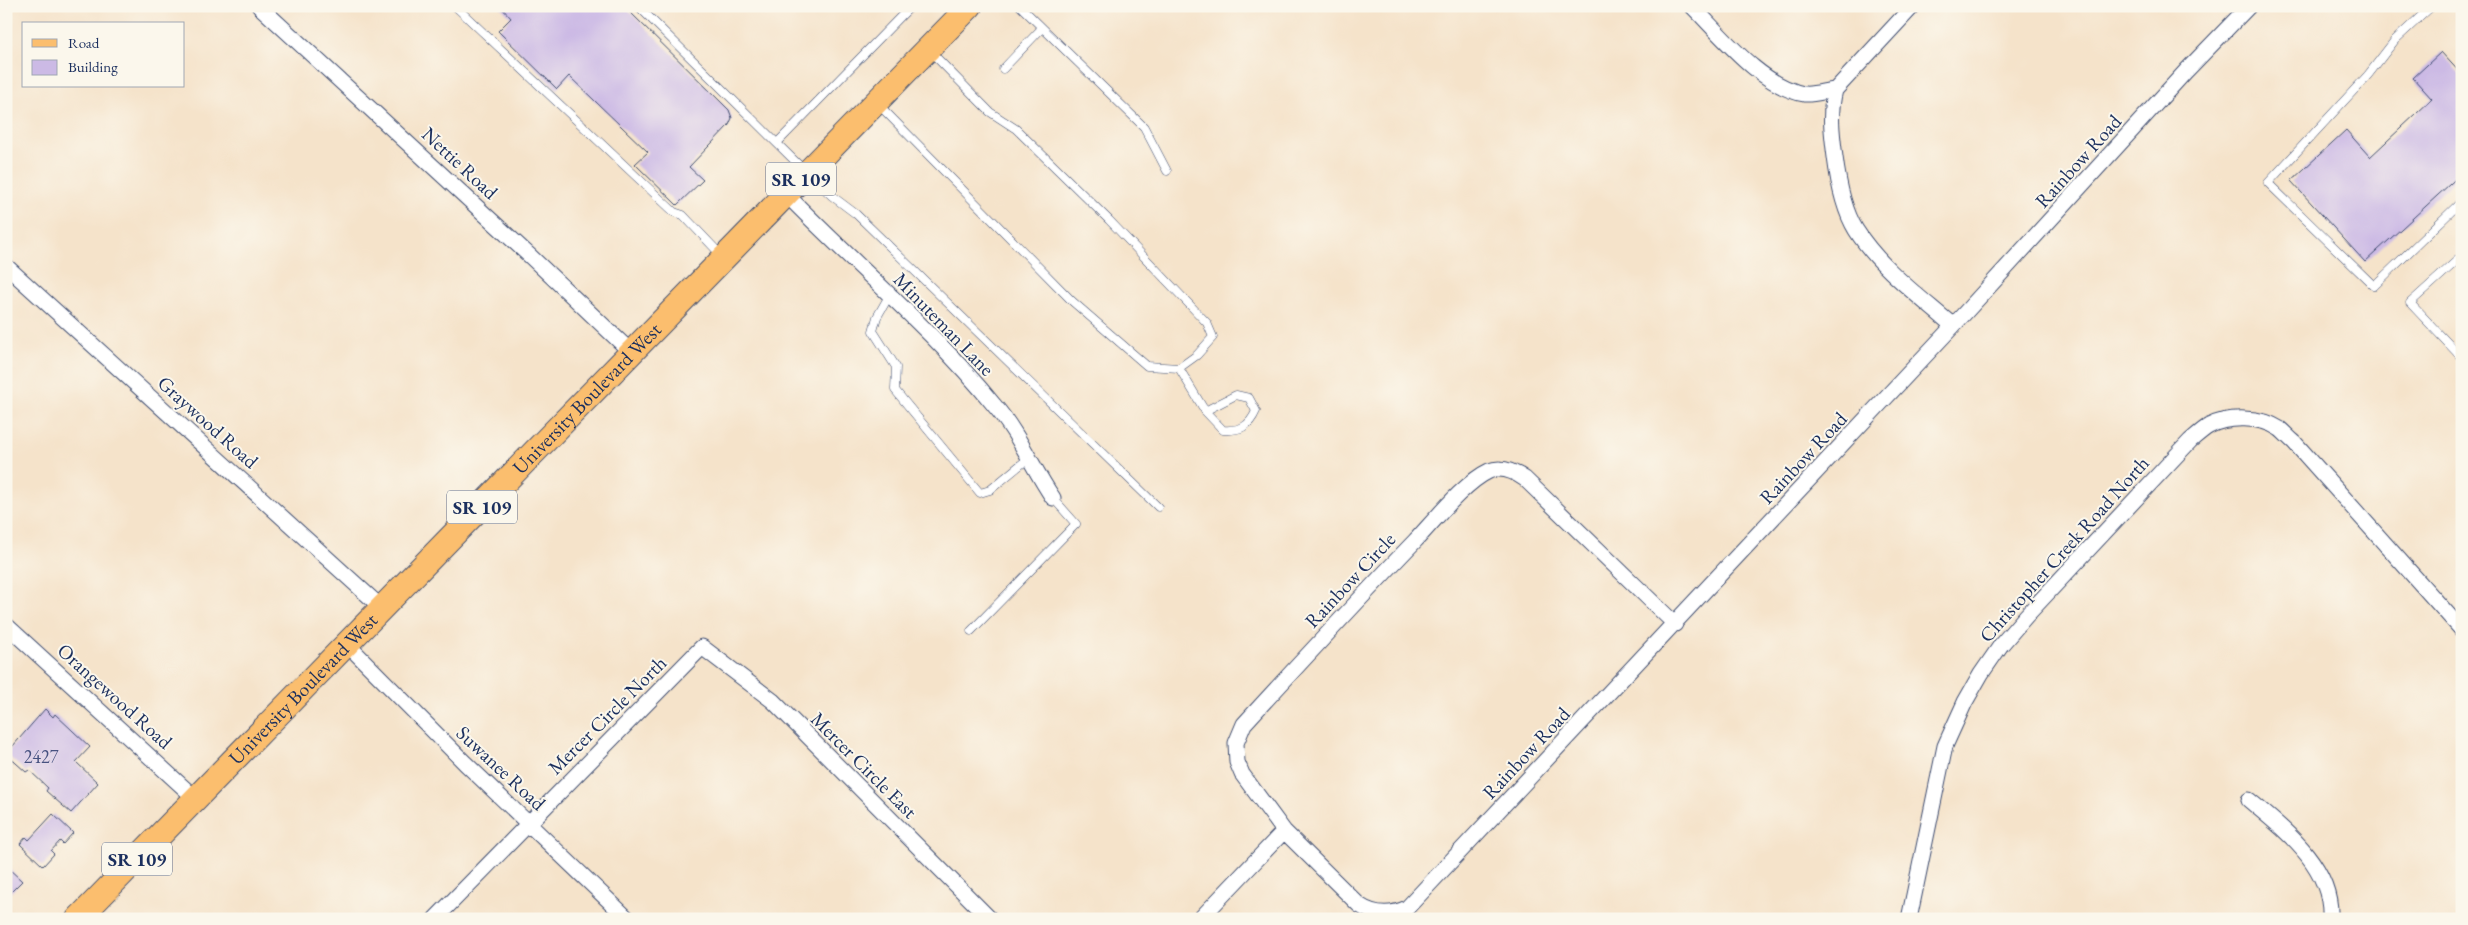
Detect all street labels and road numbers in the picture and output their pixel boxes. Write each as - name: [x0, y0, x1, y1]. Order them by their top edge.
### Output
- street label: Rainbow Road: [2029, 108, 2127, 213]
- street label: Nettie Road: [416, 121, 504, 205]
- road number: SR 109: [766, 162, 836, 195]
- street label: Minuteman Lane: [888, 267, 1000, 381]
- street label: University Boulevard West: [507, 316, 667, 480]
- street label: Graywood Road: [152, 370, 264, 475]
- street label: Rainbow Road: [1754, 406, 1853, 510]
- street label: Christopher Creek Road North: [1973, 450, 2155, 648]
- road number: SR 109: [447, 491, 517, 524]
- street label: Rainbow Circle: [1299, 526, 1401, 633]
- street label: University Boulevard West: [223, 607, 384, 770]
- street label: Orangewood Road: [52, 638, 179, 755]
- street label: Mercer Circle North: [542, 650, 672, 780]
- street label: Rainbow Road: [1477, 701, 1576, 805]
- street label: Mercer Circle East: [805, 706, 923, 824]
- street label: Suwanee Road: [451, 720, 552, 817]
- road number: SR 109: [102, 842, 172, 876]

